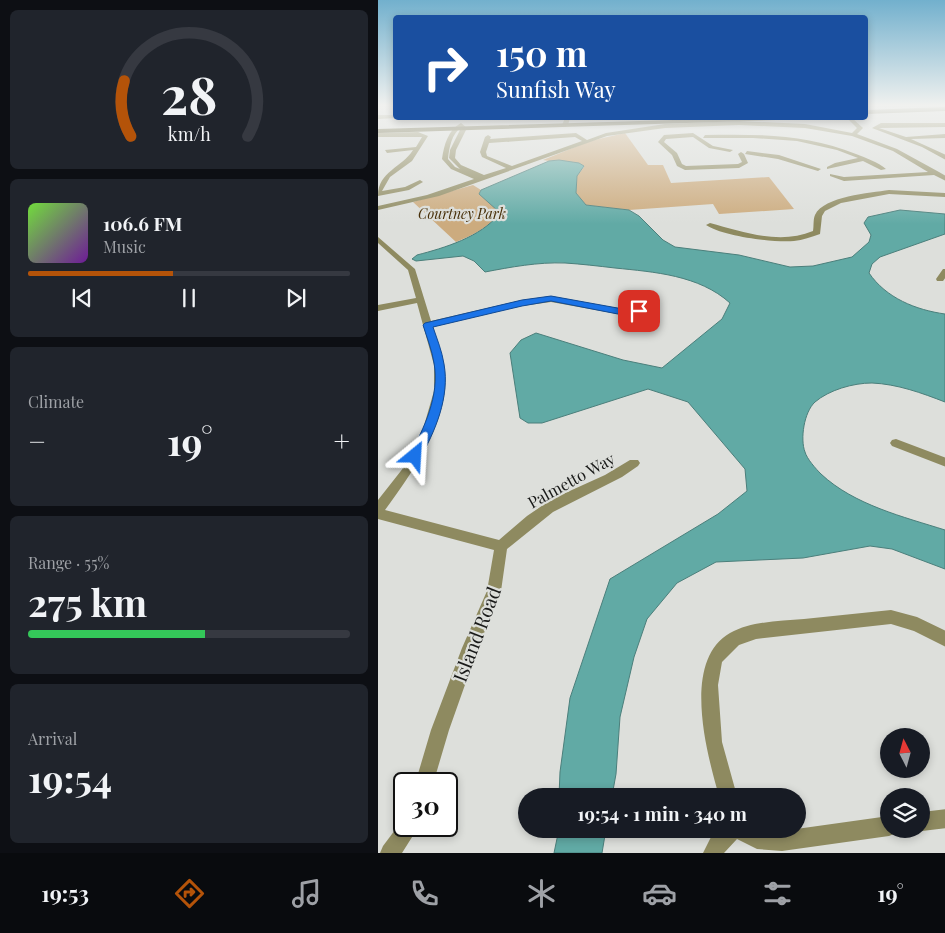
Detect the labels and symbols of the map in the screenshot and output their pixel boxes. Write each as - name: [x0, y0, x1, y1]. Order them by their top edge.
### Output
- park label: Courtney Park: [418, 204, 506, 223]
- pin: [618, 290, 660, 332]
- position arrow: [388, 429, 440, 481]
- street label: Palmetto Way: [524, 447, 618, 513]
- street label: Island Road: [446, 583, 506, 685]
- north arrow: [880, 728, 930, 778]
- speed limit sign: 30: [393, 772, 458, 837]

